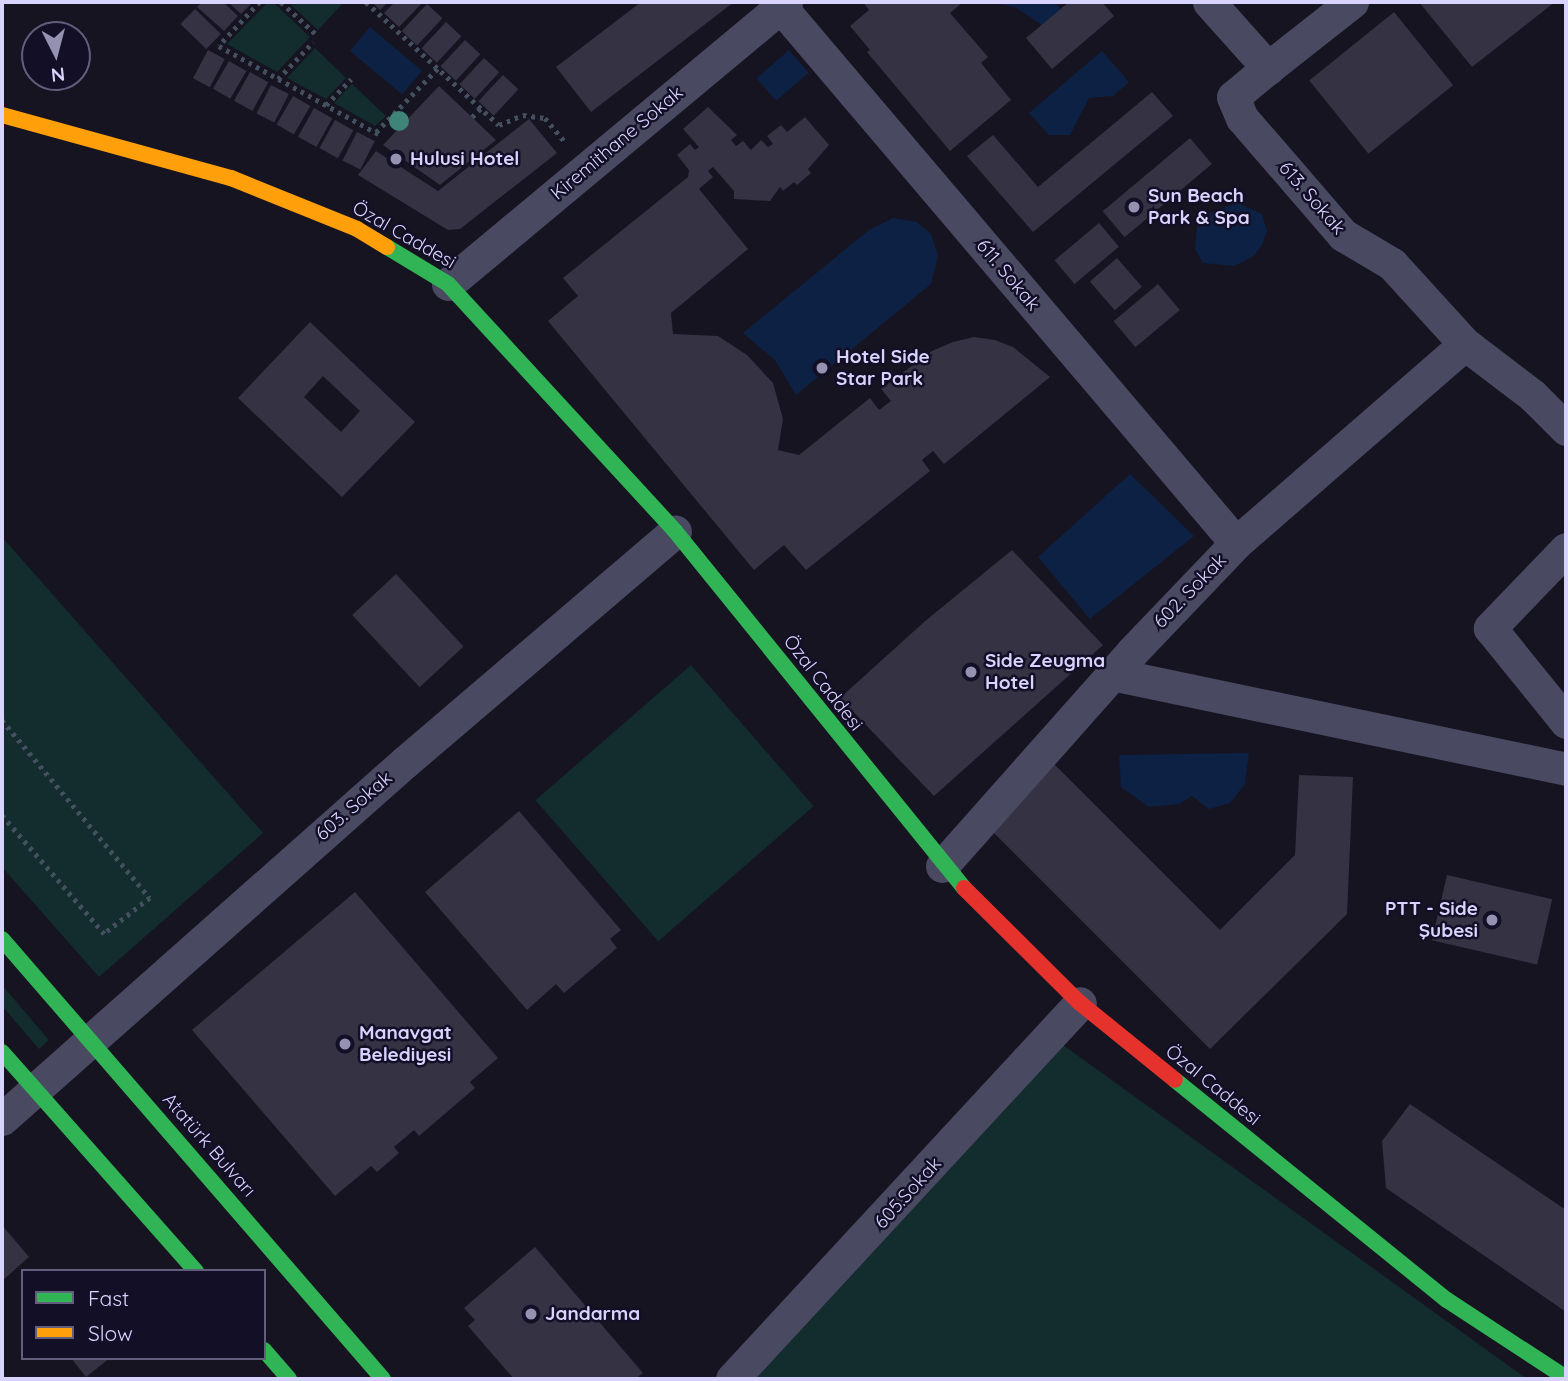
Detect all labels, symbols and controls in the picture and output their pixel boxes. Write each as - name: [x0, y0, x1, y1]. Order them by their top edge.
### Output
- north arrow: [21, 21, 91, 91]
- text: N: [50, 62, 66, 88]
- street label: Kiremithane Sokak: [546, 81, 688, 205]
- place label: Hulusi Hotel: [410, 148, 519, 170]
- marker: Hulusi Hotel: [388, 151, 404, 167]
- street label: 613. Sokak: [1274, 157, 1350, 239]
- place label: Sun Beach Park & Spa: [1148, 185, 1250, 229]
- street label: Özal Caddesi: [348, 196, 460, 274]
- marker: Sun Beach Park & Spa: [1126, 199, 1142, 215]
- street label: 611. Sokak: [971, 234, 1045, 316]
- place label: Hotel Side Star Park: [836, 346, 930, 390]
- marker: Hotel Side Star Park: [814, 360, 830, 376]
- street label: 602. Sokak: [1149, 549, 1231, 633]
- street label: Özal Caddesi: [778, 631, 868, 735]
- place label: Side Zeugma Hotel: [985, 650, 1105, 694]
- marker: Side Zeugma Hotel: [963, 664, 979, 680]
- street label: 603. Sokak: [311, 767, 397, 845]
- place label: PTT - Side Şubesi: [1385, 898, 1478, 942]
- marker: PTT - Side Şubesi: [1484, 912, 1500, 928]
- place label: Manavgat Belediyesi: [359, 1022, 452, 1066]
- marker: Manavgat Belediyesi: [337, 1036, 353, 1052]
- street label: Özal Caddesi: [1161, 1040, 1265, 1130]
- street label: Atatürk Bulvarı: [158, 1088, 260, 1202]
- street label: 605.Sokak: [870, 1152, 946, 1234]
- legend: [21, 1269, 266, 1360]
- text: Fast: [88, 1285, 129, 1311]
- place label: Jandarma: [545, 1303, 640, 1325]
- marker: Jandarma: [523, 1306, 539, 1322]
- text: Slow: [88, 1320, 133, 1346]

